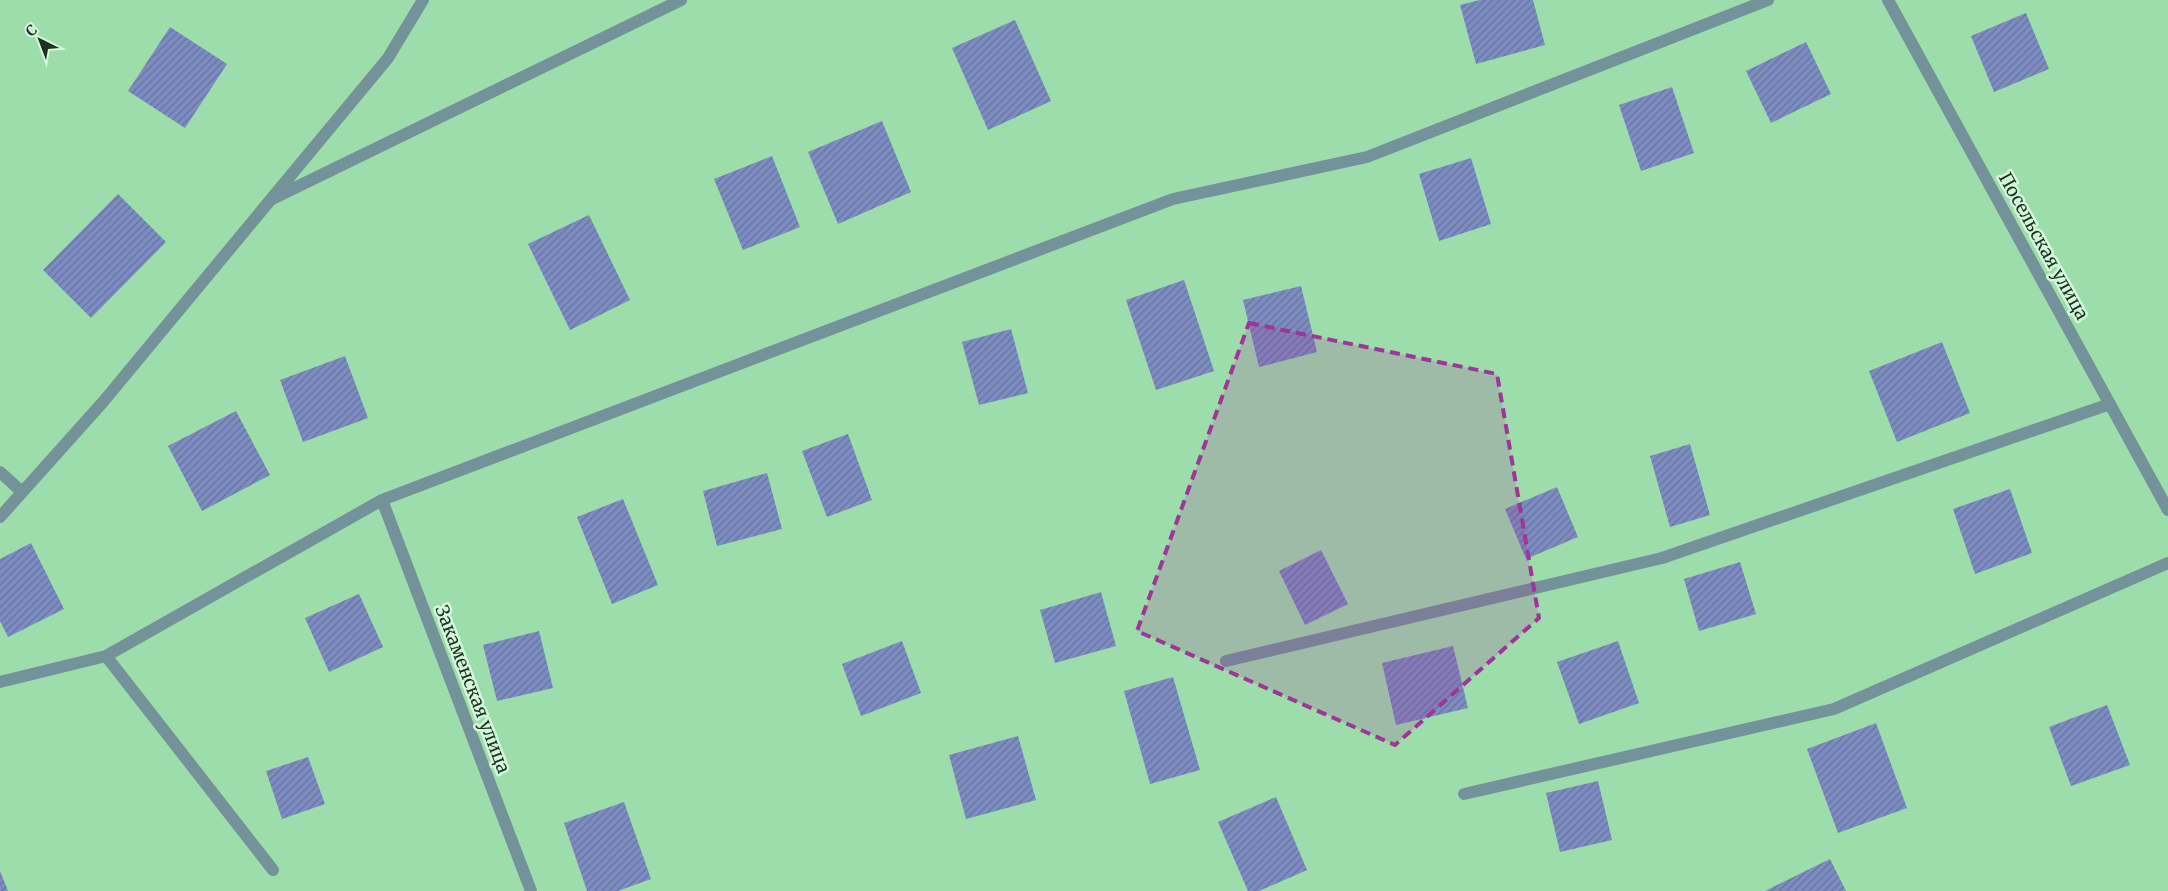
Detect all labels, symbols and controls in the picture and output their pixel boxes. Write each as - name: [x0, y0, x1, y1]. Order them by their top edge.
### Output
- north arrow: [15, 15, 65, 65]
- text: С: [22, 21, 41, 40]
- street label: Посельская улица: [1994, 168, 2094, 324]
- street label: Закаменская улица: [430, 602, 516, 777]

